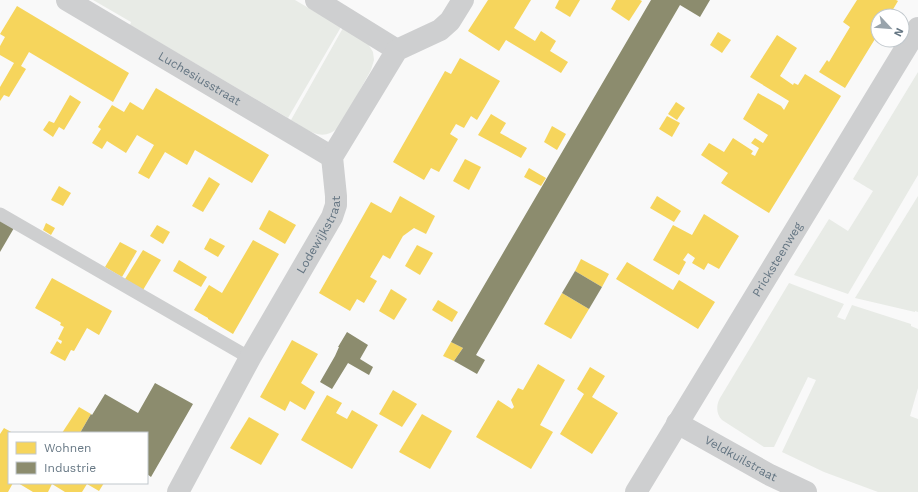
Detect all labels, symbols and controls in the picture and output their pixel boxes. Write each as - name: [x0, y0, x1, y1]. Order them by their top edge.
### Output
- north arrow: [870, 8, 910, 48]
- text: N: [891, 26, 906, 39]
- street label: Luchesiusstraat: [156, 49, 243, 108]
- street label: Lodewijkstraat: [294, 196, 343, 276]
- street label: Pricksteenweg: [749, 219, 806, 299]
- legend: [8, 432, 148, 484]
- street label: Veldkuilstraat: [702, 433, 779, 484]
- text: Wohnen: [44, 441, 92, 455]
- text: Industrie: [44, 461, 96, 475]

